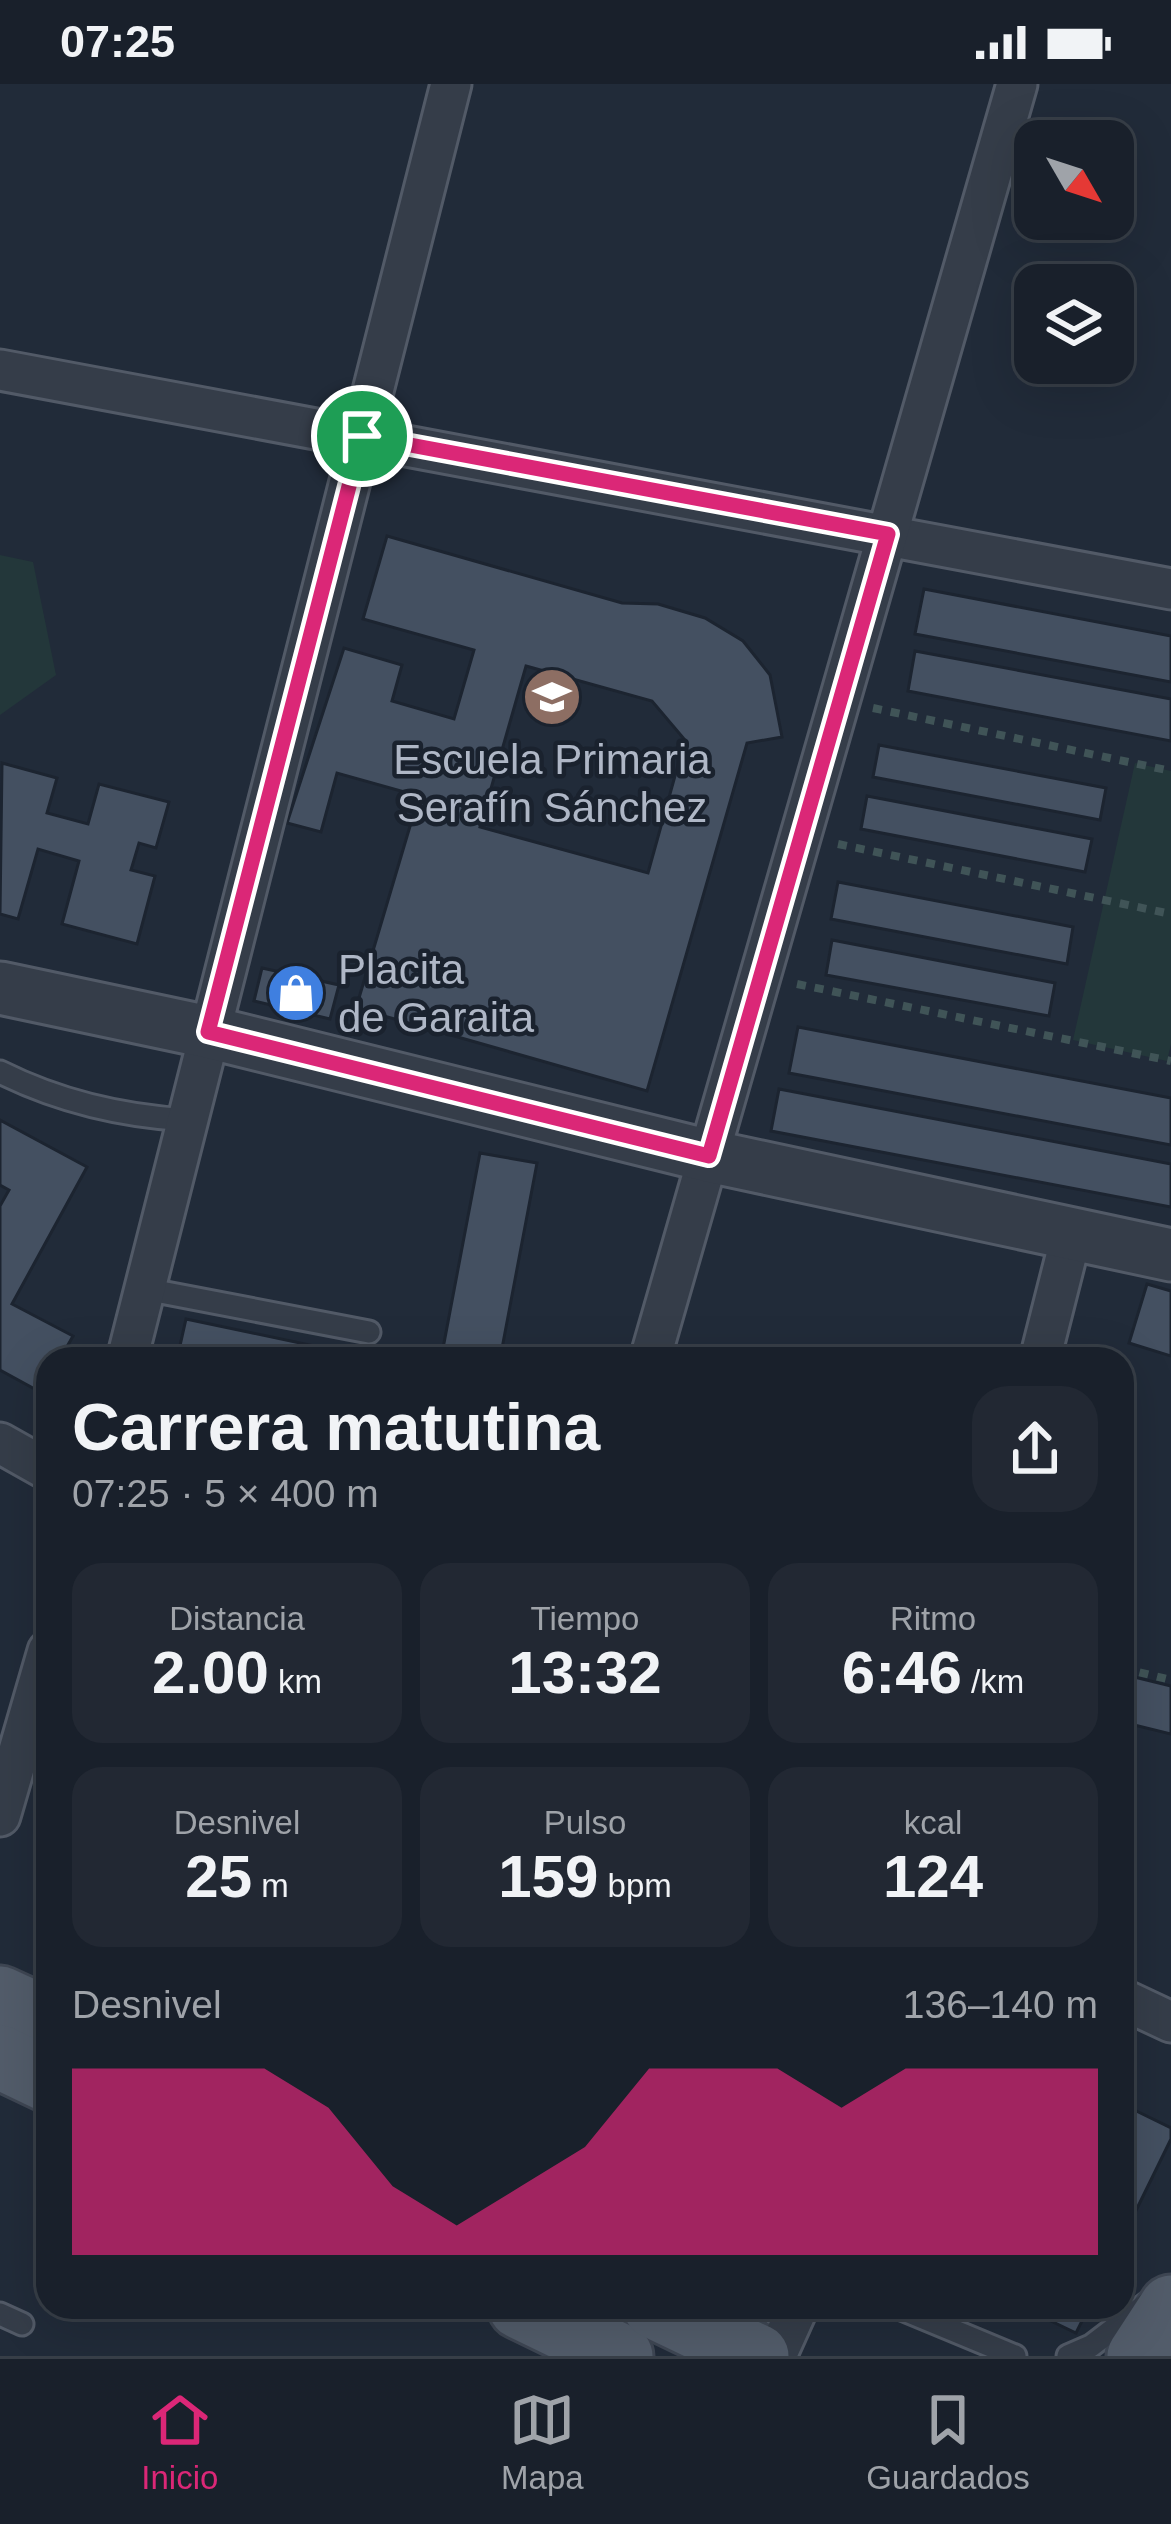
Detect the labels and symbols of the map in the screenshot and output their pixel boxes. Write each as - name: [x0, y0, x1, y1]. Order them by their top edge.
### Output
- north arrow: [1014, 120, 1134, 240]
- pin: [311, 385, 413, 487]
- school or university icon: Escuela Primaria Serafín Sánchez: [521, 666, 583, 728]
- place label: Escuela Primaria Serafín Sánchez: [393, 736, 711, 831]
- place label: Placita de Garaita: [338, 946, 535, 1041]
- shop icon: Placita de Garaita: [265, 962, 327, 1024]

